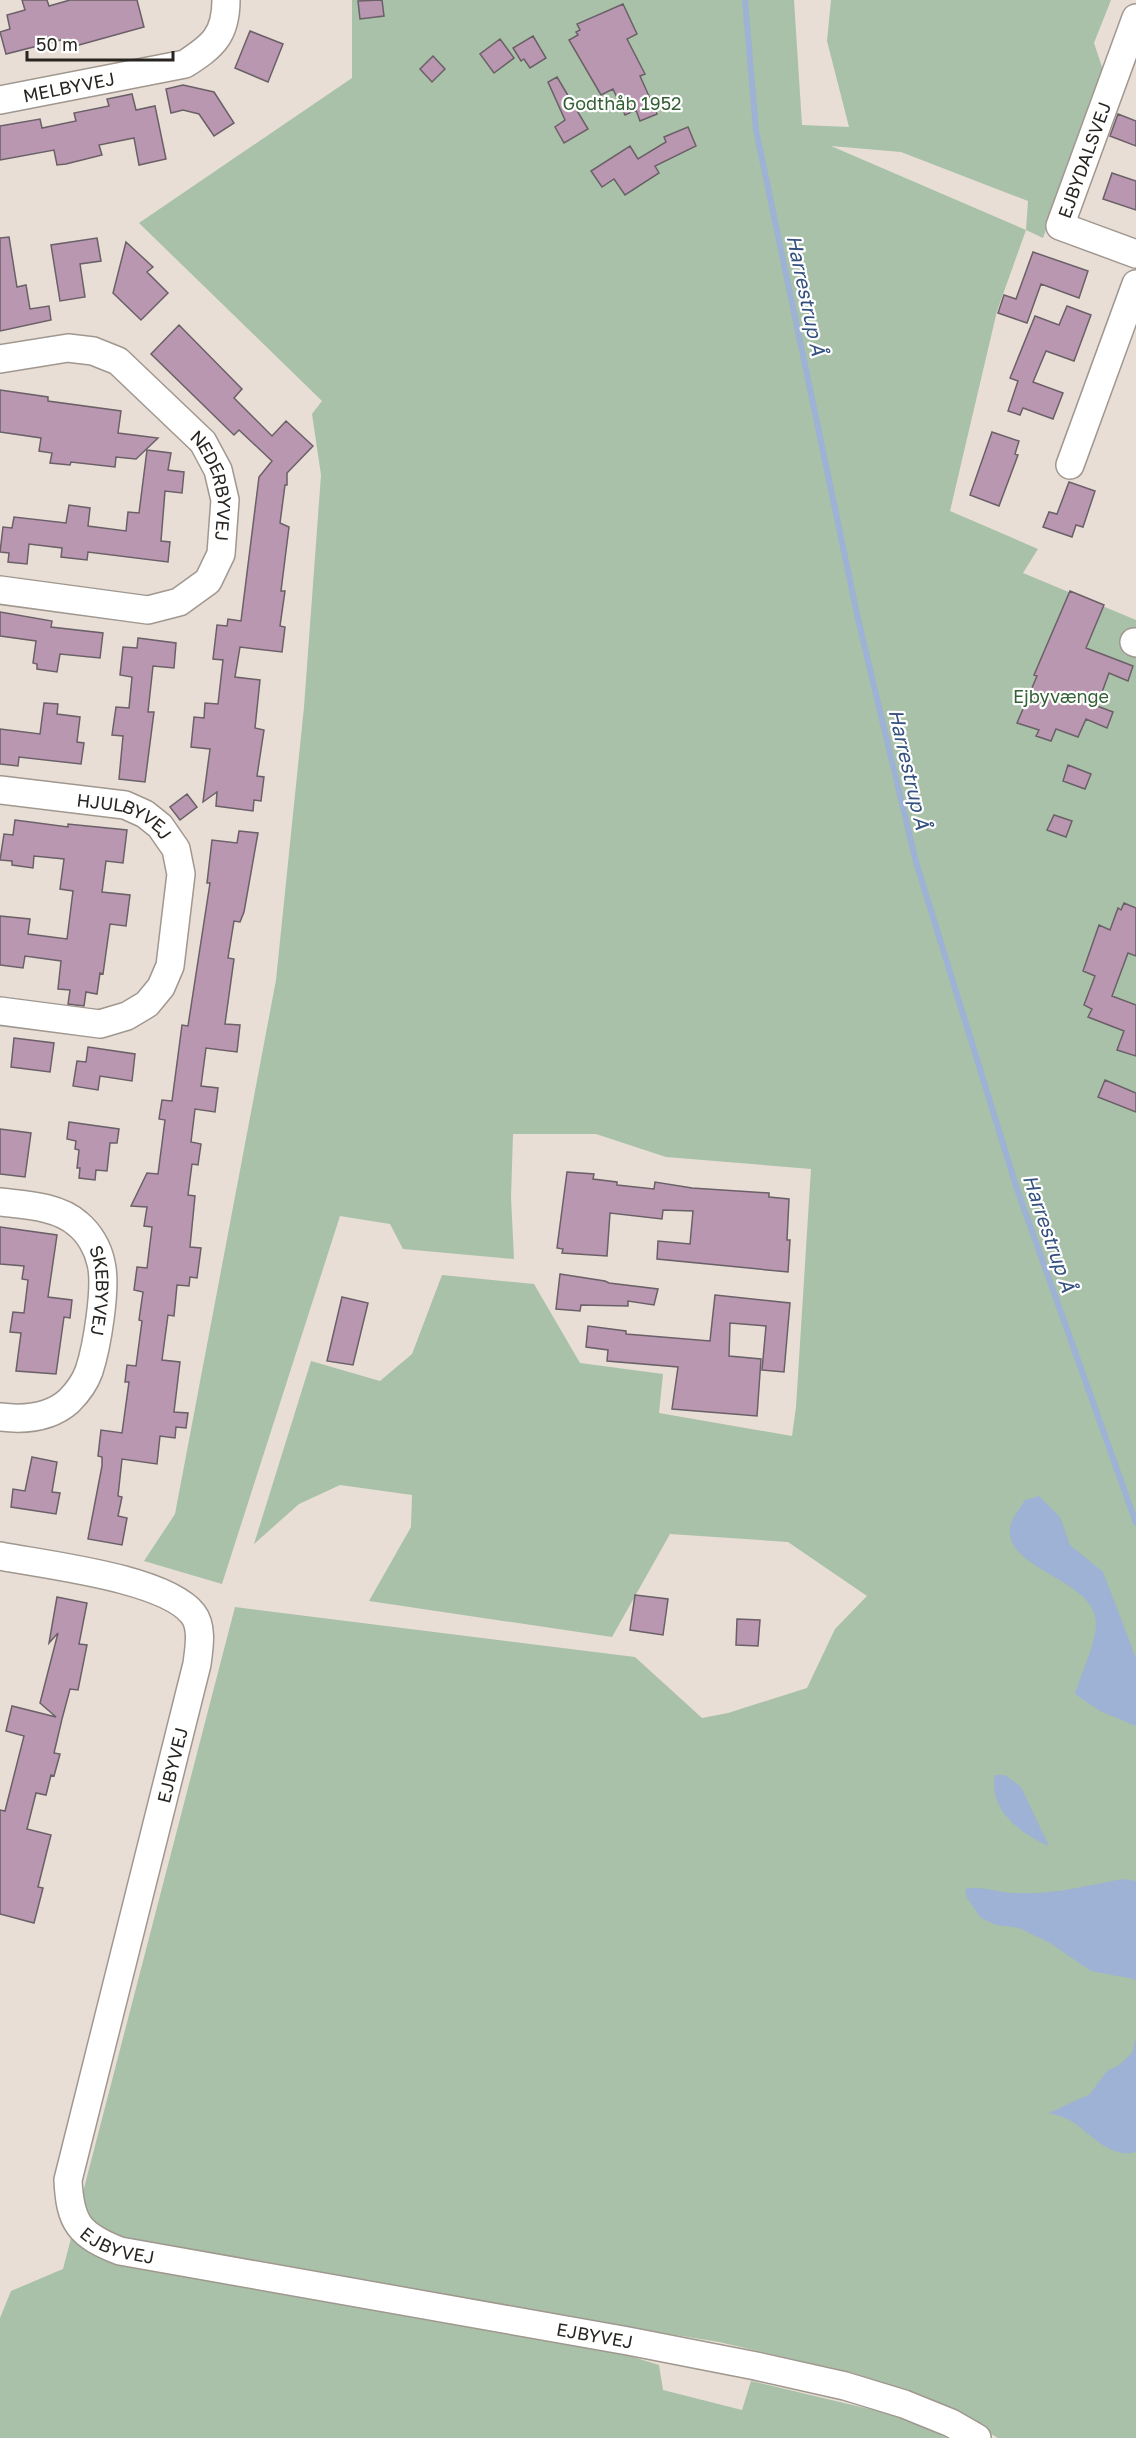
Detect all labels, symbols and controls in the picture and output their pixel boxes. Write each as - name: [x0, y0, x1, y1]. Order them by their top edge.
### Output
- scale bar: [27, 24, 172, 62]
- text: 50 m: [36, 33, 78, 55]
- street label: MELBYVEJ: [21, 67, 116, 106]
- park label: Godthåb 1952: [562, 92, 682, 114]
- street label: EJBYDALSVEJ: [1053, 99, 1115, 221]
- water label: Harrestrup Å: [783, 232, 832, 358]
- street label: NEDERBYVEJ: [186, 425, 236, 542]
- park label: Ejbyvænge: [1013, 685, 1109, 707]
- water label: Harrestrup Å: [885, 707, 936, 832]
- street label: HJULBYVEJ: [75, 788, 177, 843]
- water label: Harrestrup Å: [1019, 1171, 1082, 1295]
- street label: SKEBYVEJ: [85, 1242, 114, 1338]
- street label: EJBYVEJ: [152, 1725, 192, 1805]
- street label: EJBYVEJ: [76, 2222, 156, 2268]
- street label: EJBYVEJ: [555, 2318, 635, 2353]

